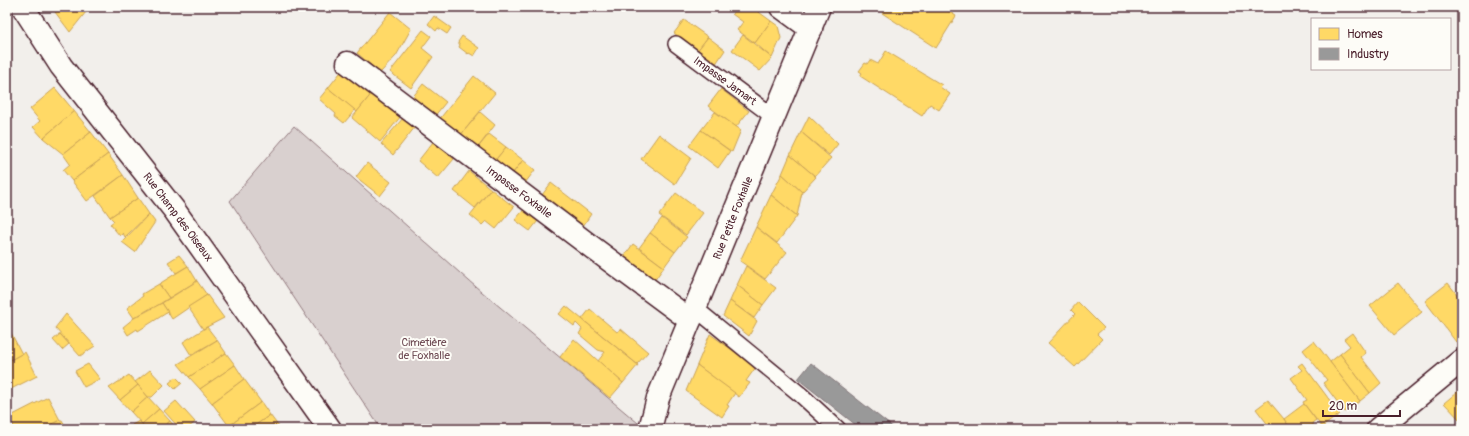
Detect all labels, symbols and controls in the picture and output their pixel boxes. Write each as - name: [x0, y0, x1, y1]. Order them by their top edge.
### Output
- legend: [1311, 18, 1451, 70]
- text: Homes: [1347, 27, 1383, 42]
- text: Industry: [1347, 47, 1389, 62]
- street label: Impasse Jamart: [691, 54, 759, 108]
- street label: Impasse Foxhalle: [483, 163, 555, 221]
- street label: Rue Champ des Oiseaux: [140, 170, 216, 264]
- street label: Rue Petite Foxhalle: [710, 174, 756, 261]
- park label: Cimetière de Foxhalle: [398, 336, 450, 362]
- scale bar: [1323, 392, 1400, 418]
- text: 20 m: [1329, 399, 1358, 414]

